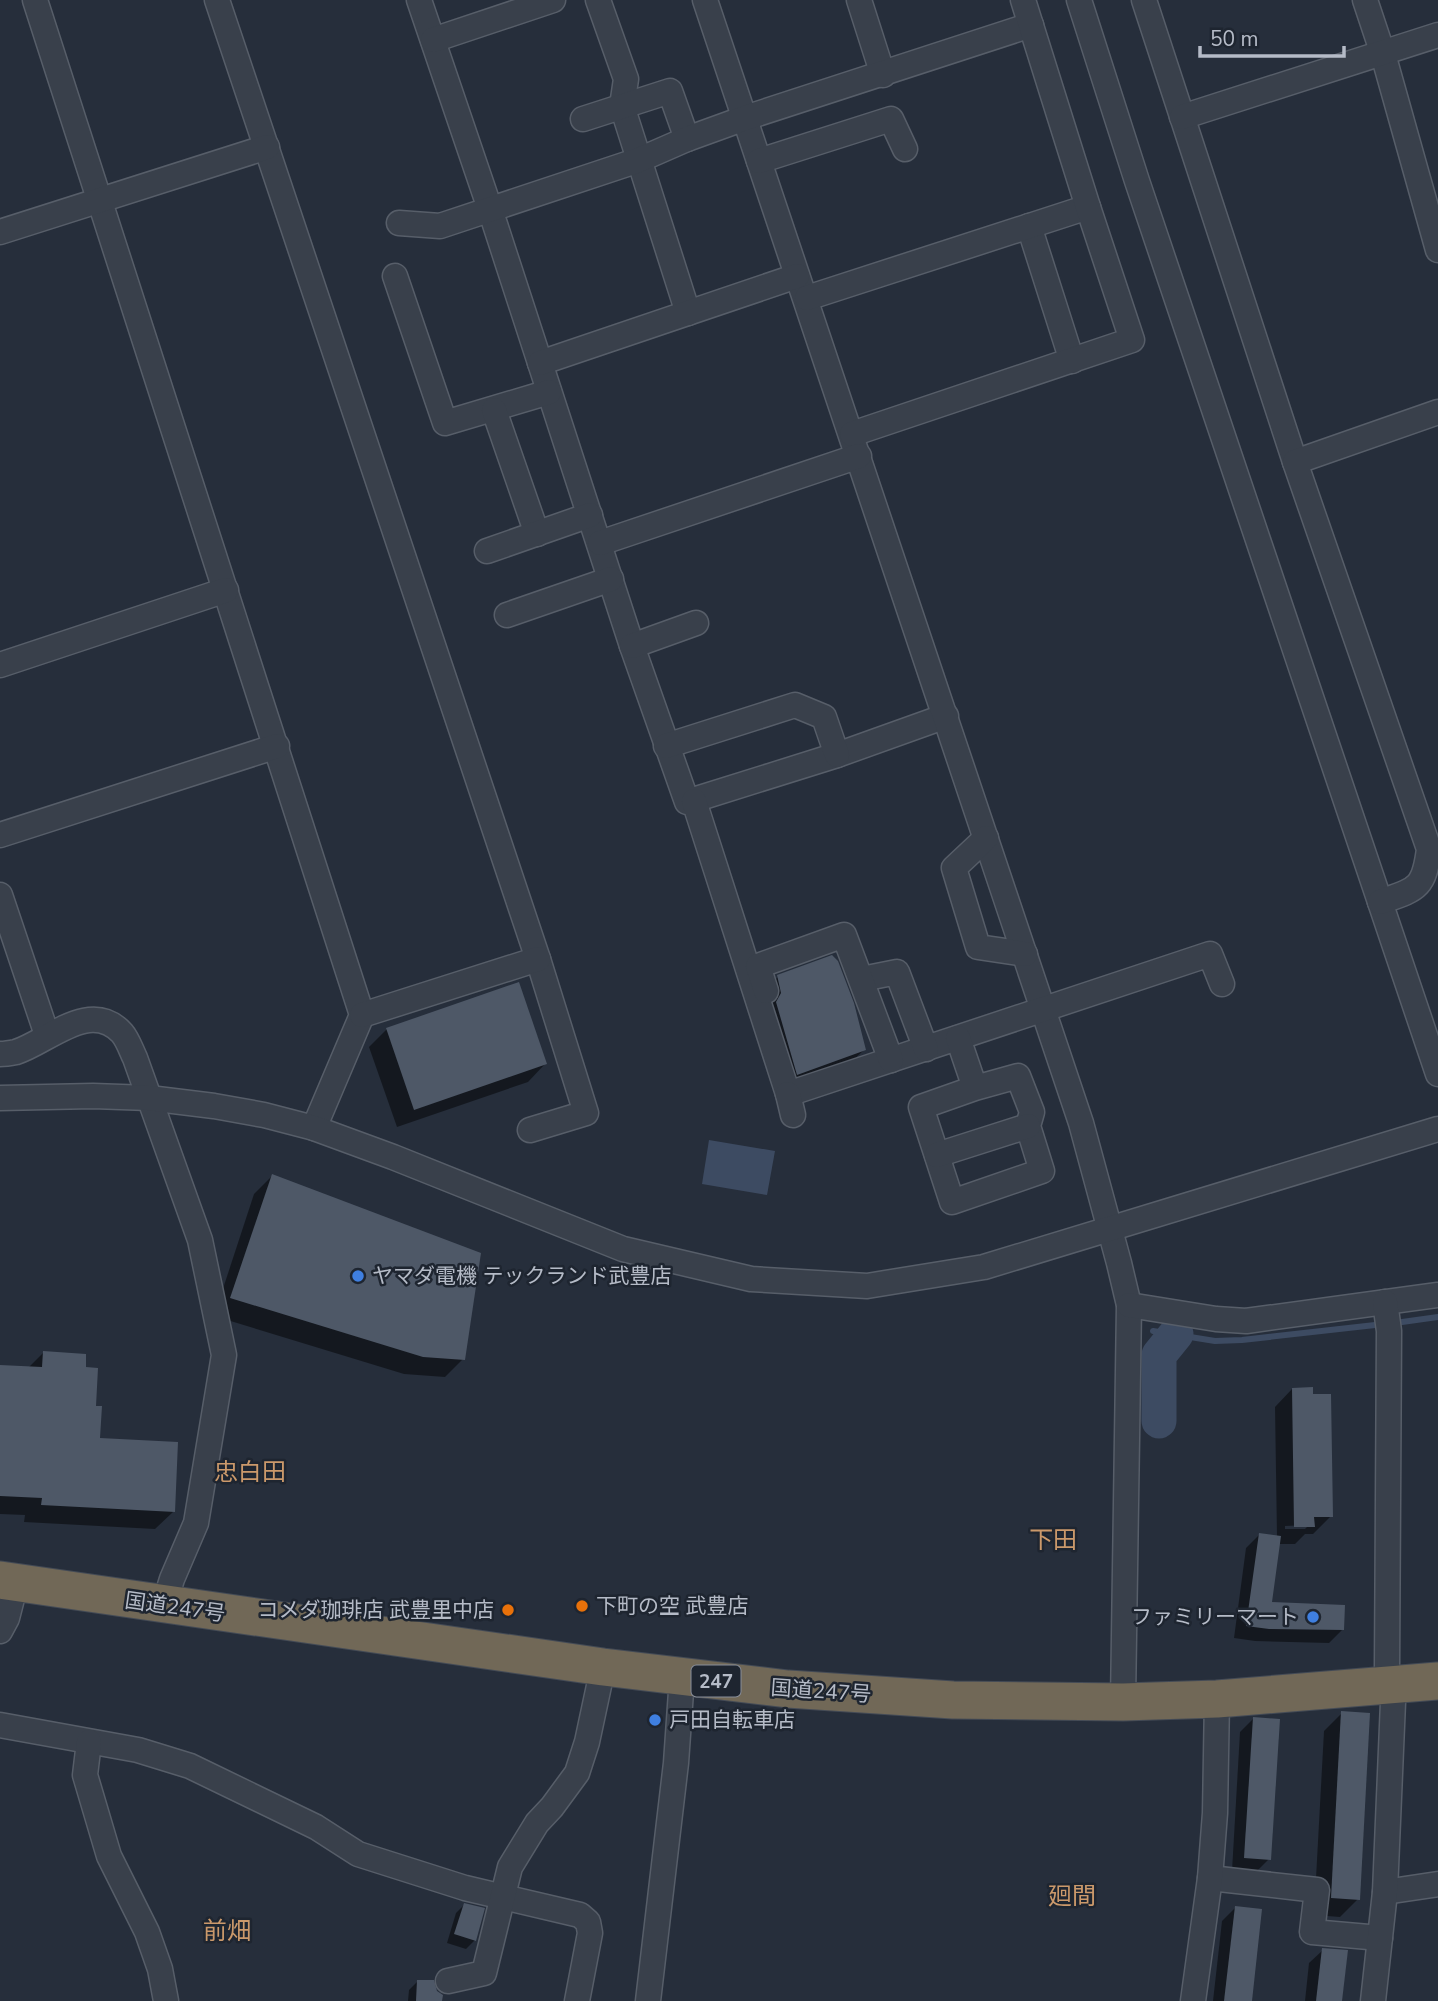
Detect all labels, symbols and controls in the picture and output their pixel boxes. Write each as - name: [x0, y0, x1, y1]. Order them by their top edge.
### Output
- scale bar: [1200, 14, 1344, 58]
- text: 50 m: [1210, 25, 1259, 53]
- place label: ヤマダ電機 テックランド武豊店: [372, 1262, 671, 1290]
- marker: ヤマダ電機 テックランド武豊店: [350, 1268, 366, 1284]
- district label: 忠白田: [214, 1456, 286, 1488]
- district label: 下田: [1029, 1524, 1077, 1556]
- street label: 国道247号: [123, 1586, 227, 1628]
- place label: 下町の空 武豊店: [596, 1592, 748, 1620]
- place label: コメダ珈琲店 武豊里中店: [258, 1596, 494, 1624]
- marker: 下町の空 武豊店: [574, 1598, 590, 1614]
- marker: コメダ珈琲店 武豊里中店: [500, 1602, 516, 1618]
- place label: ファミリーマート: [1131, 1603, 1299, 1631]
- marker: ファミリーマート: [1305, 1609, 1321, 1625]
- road number: 247: [692, 1666, 740, 1696]
- street label: 国道247号: [770, 1674, 872, 1708]
- place label: 戸田自転車店: [669, 1706, 795, 1734]
- marker: 戸田自転車店: [647, 1712, 663, 1728]
- district label: 廻間: [1048, 1880, 1096, 1912]
- district label: 前畑: [203, 1915, 251, 1947]

